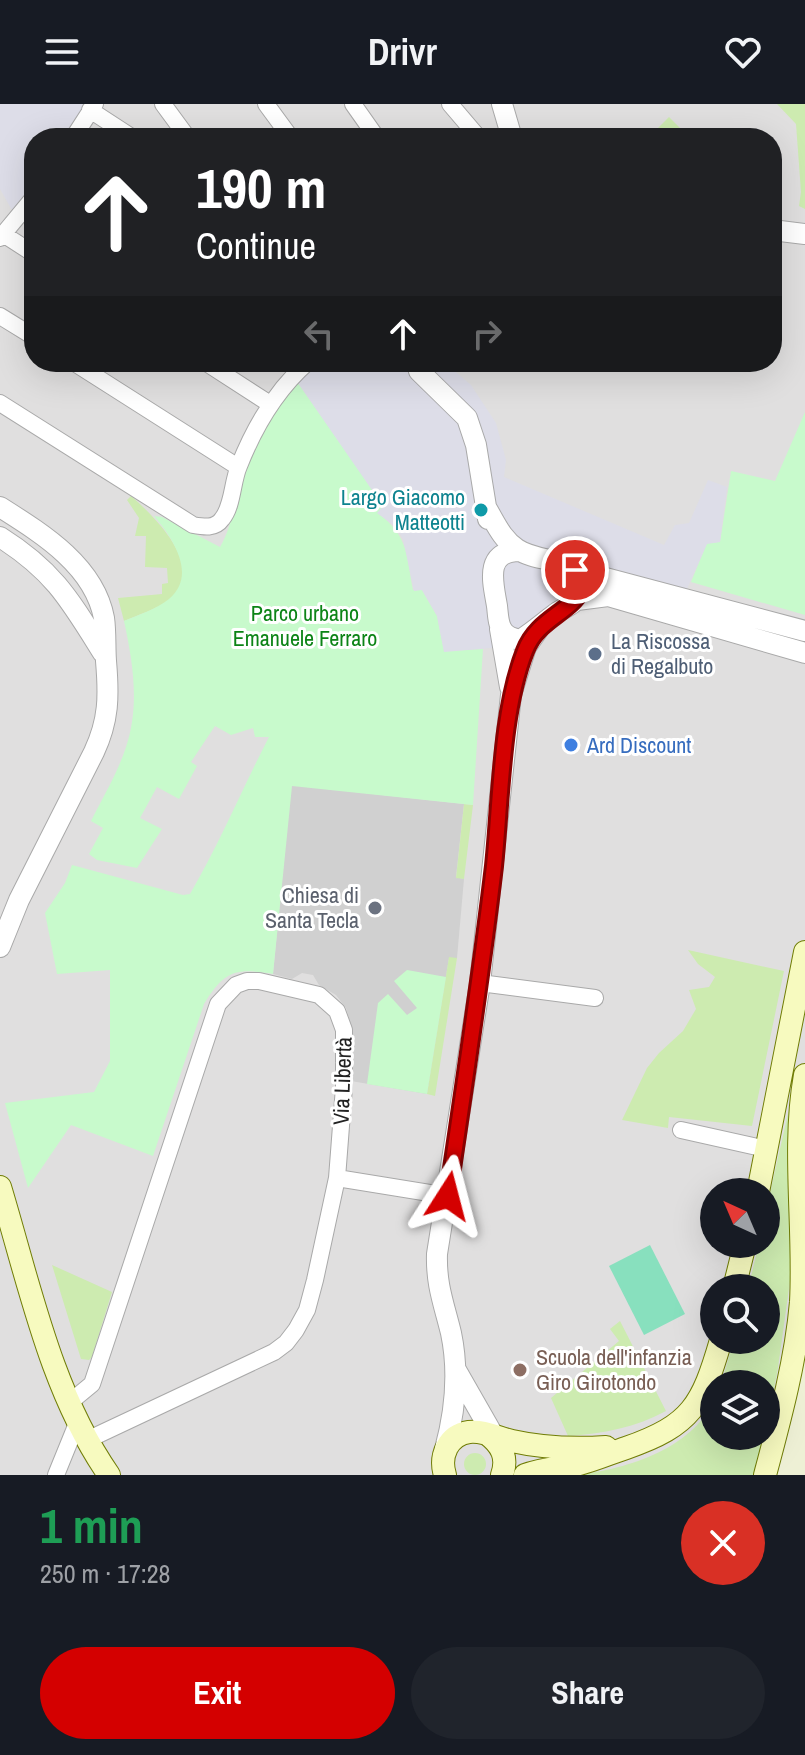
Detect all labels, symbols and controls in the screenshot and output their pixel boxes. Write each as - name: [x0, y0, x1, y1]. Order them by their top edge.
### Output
- text: Drivr: [368, 28, 437, 76]
- icon: menu: [40, 30, 84, 74]
- icon: heart: [721, 30, 765, 74]
- text: 190 m: [196, 150, 326, 225]
- icon: ahead: [64, 160, 168, 264]
- text: Continue: [196, 222, 316, 270]
- icon: left: [297, 312, 341, 356]
- icon: ahead: [381, 312, 425, 356]
- icon: right: [465, 312, 509, 356]
- place label: Largo Giacomo Matteotti: [341, 482, 465, 537]
- marker: Largo Giacomo Matteotti: [472, 501, 490, 519]
- pin: [541, 536, 609, 604]
- icon: arrive: [553, 548, 597, 592]
- park label: Parco urbano Emanuele Ferraro: [233, 598, 377, 653]
- place label: La Riscossa di Regalbuto: [611, 626, 713, 681]
- marker: La Riscossa di Regalbuto: [586, 645, 604, 663]
- place label: Ard Discount: [586, 730, 691, 760]
- marker: Ard Discount: [562, 736, 580, 754]
- place label: Chiesa di Santa Tecla: [265, 880, 359, 935]
- marker: Chiesa di Santa Tecla: [366, 899, 384, 917]
- street label: Via Libertà: [325, 1037, 359, 1125]
- position arrow: [406, 1154, 490, 1238]
- north arrow: [700, 1178, 780, 1258]
- map controls: [700, 1178, 780, 1450]
- button: search: [700, 1274, 780, 1354]
- place label: Scuola dell'infanzia Giro Girotondo: [536, 1342, 692, 1397]
- marker: Scuola dell'infanzia Giro Girotondo: [511, 1361, 529, 1379]
- button: layers: [700, 1370, 780, 1450]
- text: 1 min: [40, 1493, 143, 1558]
- button: close: [681, 1501, 765, 1585]
- text: 250 m · 17:28: [40, 1556, 170, 1591]
- button: Exit: [40, 1647, 395, 1739]
- button: Share: [411, 1647, 765, 1739]

